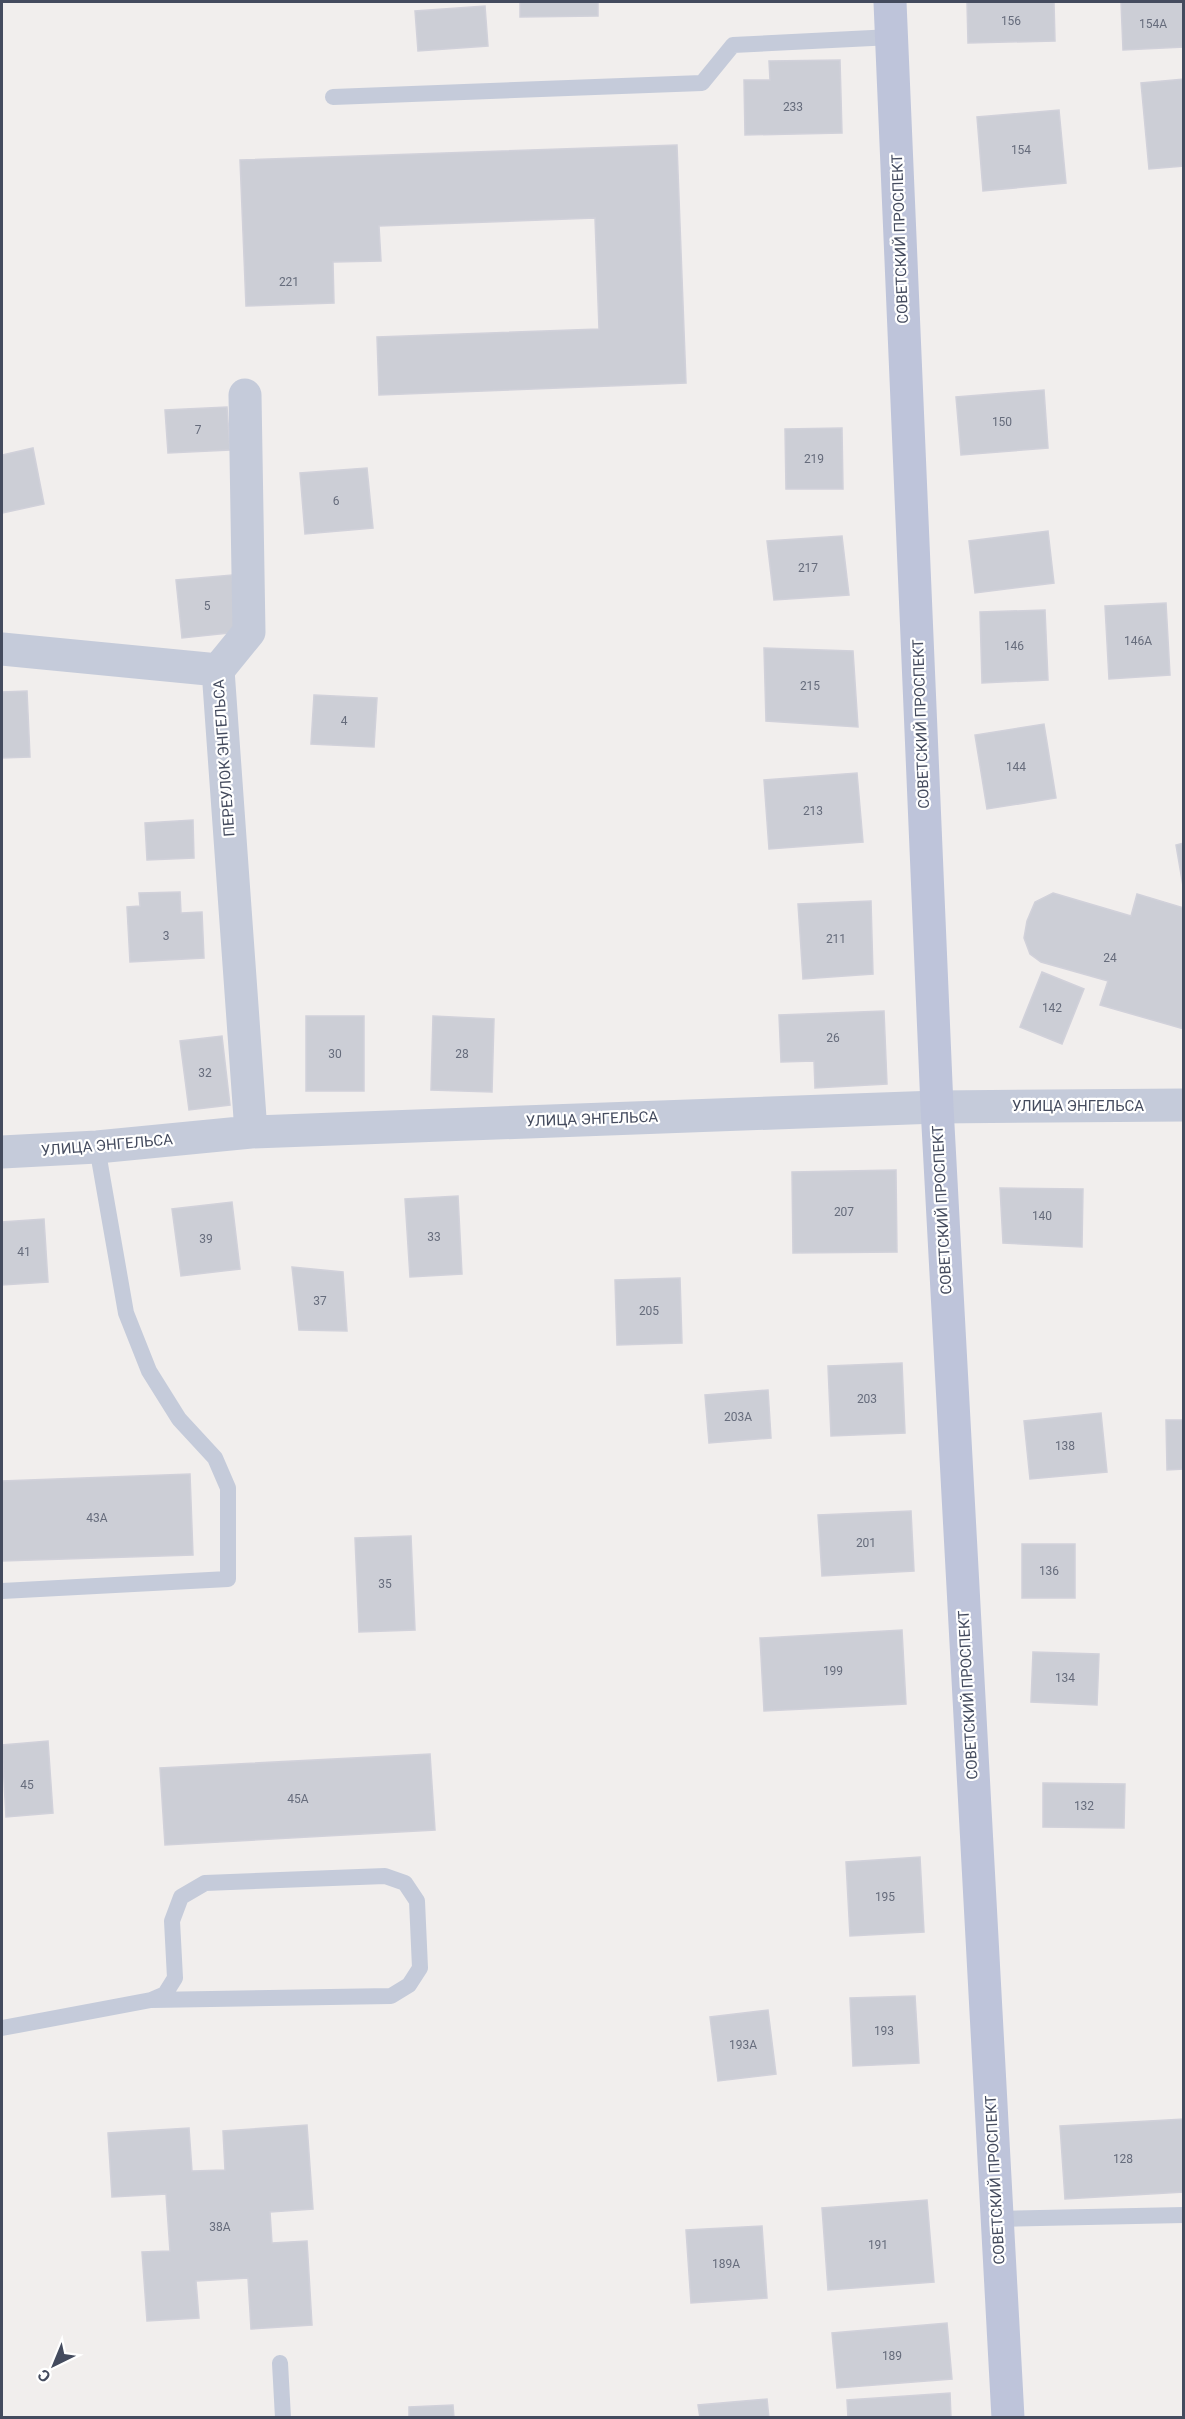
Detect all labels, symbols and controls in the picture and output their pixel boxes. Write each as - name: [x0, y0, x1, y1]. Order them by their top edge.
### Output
- house number: 156: [1001, 14, 1021, 28]
- house number: 154А: [1139, 17, 1167, 31]
- house number: 233: [783, 100, 803, 114]
- house number: 154: [1011, 143, 1031, 157]
- street label: СОВЕТСКИЙ ПРОСПЕКТ: [888, 154, 912, 324]
- house number: 221: [279, 275, 299, 289]
- house number: 150: [992, 415, 1012, 429]
- house number: 7: [195, 423, 202, 437]
- house number: 219: [804, 452, 824, 466]
- house number: 6: [333, 494, 340, 508]
- house number: 217: [798, 561, 818, 575]
- house number: 5: [204, 599, 211, 613]
- house number: 146А: [1124, 634, 1152, 648]
- street label: СОВЕТСКИЙ ПРОСПЕКТ: [909, 639, 933, 809]
- house number: 146: [1004, 639, 1024, 653]
- street label: ПЕРЕУЛОК ЭНГЕЛЬСА: [210, 678, 238, 837]
- house number: 215: [800, 679, 820, 693]
- house number: 4: [341, 714, 348, 728]
- house number: 144: [1006, 760, 1026, 774]
- house number: 213: [803, 804, 823, 818]
- house number: 3: [163, 929, 169, 943]
- house number: 211: [826, 932, 846, 946]
- house number: 24: [1103, 951, 1117, 965]
- house number: 142: [1042, 1001, 1062, 1015]
- house number: 26: [826, 1031, 840, 1045]
- house number: 30: [328, 1047, 342, 1061]
- house number: 28: [455, 1047, 469, 1061]
- house number: 32: [198, 1066, 212, 1080]
- street label: УЛИЦА ЭНГЕЛЬСА: [1012, 1097, 1144, 1115]
- street label: УЛИЦА ЭНГЕЛЬСА: [526, 1108, 659, 1130]
- street label: СОВЕТСКИЙ ПРОСПЕКТ: [929, 1125, 955, 1295]
- street label: УЛИЦА ЭНГЕЛЬСА: [40, 1130, 174, 1160]
- house number: 207: [834, 1205, 854, 1219]
- house number: 140: [1032, 1209, 1052, 1223]
- house number: 33: [427, 1230, 441, 1244]
- house number: 39: [199, 1232, 213, 1246]
- house number: 41: [17, 1245, 31, 1259]
- house number: 37: [313, 1294, 327, 1308]
- house number: 205: [639, 1304, 659, 1318]
- house number: 203: [857, 1392, 877, 1406]
- house number: 203А: [724, 1410, 752, 1424]
- house number: 138: [1055, 1439, 1075, 1453]
- house number: 43А: [86, 1511, 108, 1525]
- house number: 201: [856, 1536, 876, 1550]
- house number: 136: [1039, 1564, 1059, 1578]
- house number: 35: [378, 1577, 392, 1591]
- street label: СОВЕТСКИЙ ПРОСПЕКТ: [955, 1610, 981, 1780]
- house number: 199: [823, 1664, 843, 1678]
- house number: 134: [1055, 1671, 1075, 1685]
- house number: 45: [20, 1778, 34, 1792]
- house number: 45А: [287, 1792, 309, 1806]
- house number: 132: [1074, 1799, 1094, 1813]
- house number: 195: [875, 1890, 895, 1904]
- house number: 193: [874, 2024, 894, 2038]
- house number: 193А: [729, 2038, 757, 2052]
- street label: СОВЕТСКИЙ ПРОСПЕКТ: [982, 2095, 1008, 2265]
- house number: 128: [1113, 2152, 1133, 2166]
- house number: 38А: [209, 2220, 231, 2234]
- house number: 191: [868, 2238, 888, 2252]
- house number: 189А: [712, 2257, 740, 2271]
- north arrow: [24, 2335, 84, 2395]
- house number: 189: [882, 2349, 902, 2363]
- text: С: [34, 2365, 54, 2386]

